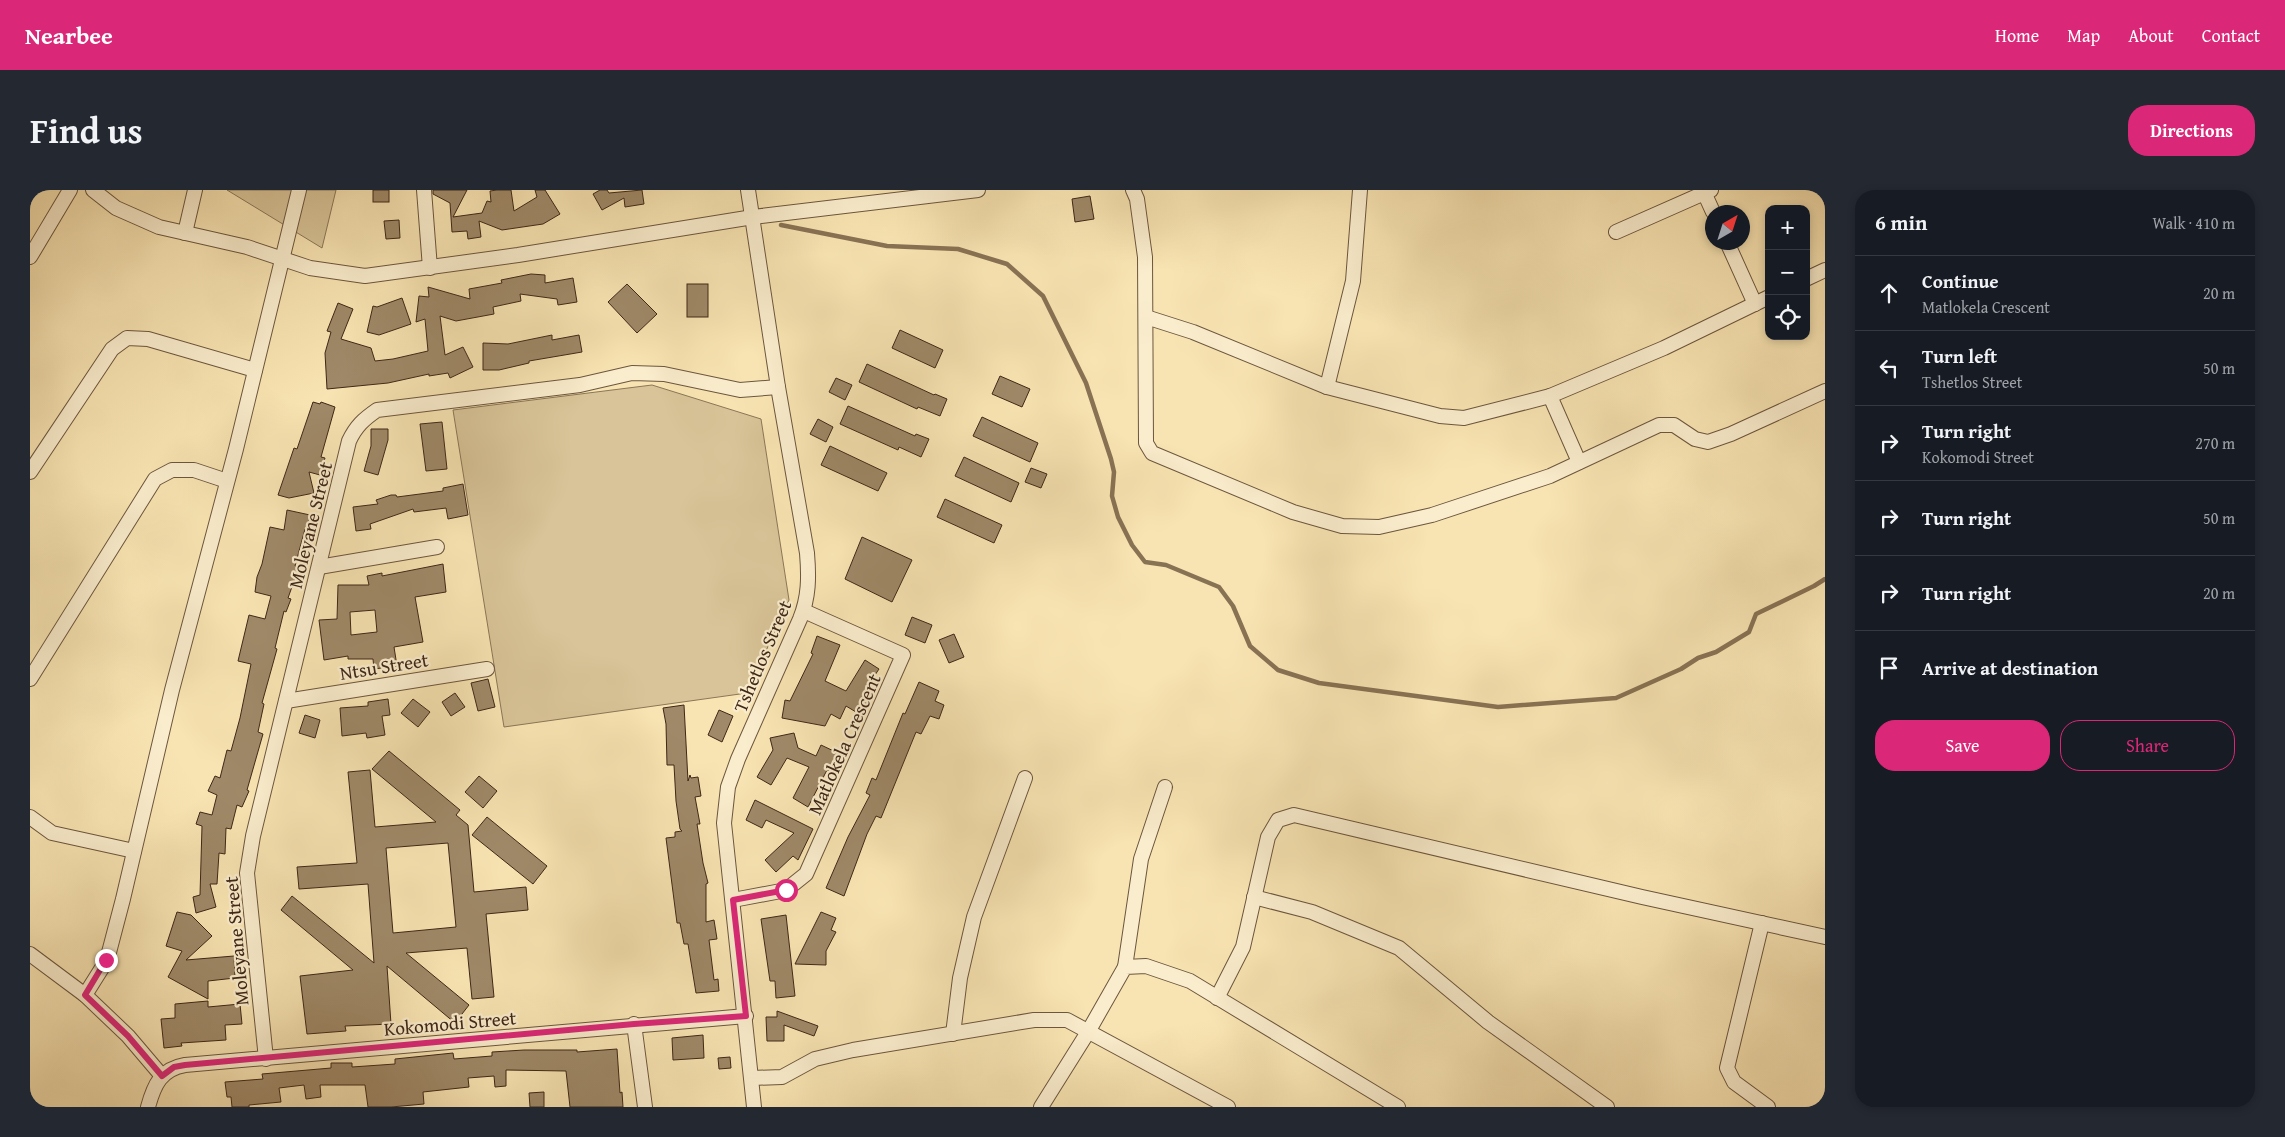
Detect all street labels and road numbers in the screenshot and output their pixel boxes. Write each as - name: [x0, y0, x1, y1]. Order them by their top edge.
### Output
- street label: Moleyane Street: [281, 458, 339, 591]
- street label: Tshetlos Street: [726, 595, 798, 716]
- street label: Ntsu Street: [338, 645, 431, 687]
- street label: Matlokela Crescent: [800, 669, 888, 819]
- street label: Moleyane Street: [216, 875, 256, 1007]
- street label: Kokomodi Street: [383, 1003, 518, 1043]

